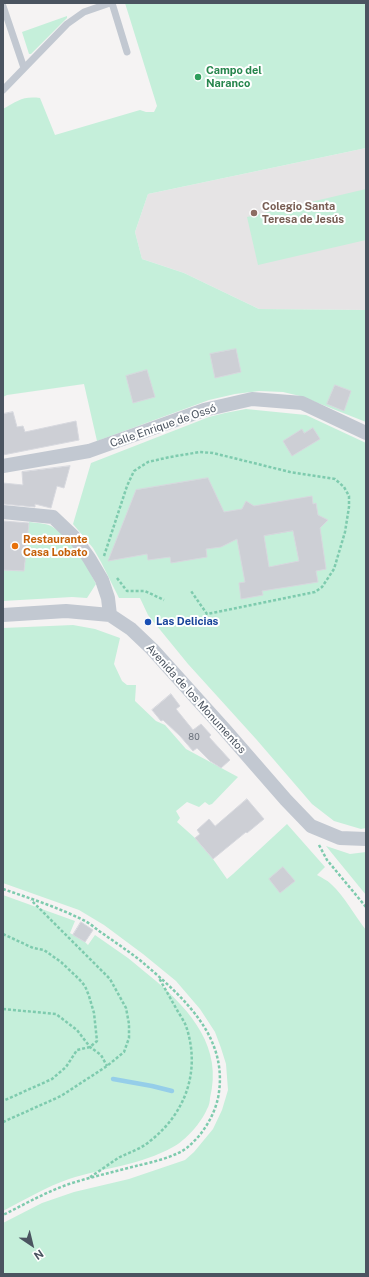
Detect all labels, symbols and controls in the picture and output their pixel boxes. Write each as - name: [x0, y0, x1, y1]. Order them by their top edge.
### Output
- place label: Campo del Naranco: [206, 64, 262, 90]
- marker: Campo del Naranco: [193, 72, 203, 82]
- place label: Colegio Santa Teresa de Jesús: [262, 200, 344, 226]
- marker: Colegio Santa Teresa de Jesús: [249, 208, 259, 218]
- street label: Calle Enrique de Ossó: [108, 402, 218, 450]
- place label: Restaurante Casa Lobato: [23, 533, 88, 559]
- marker: Restaurante Casa Lobato: [10, 541, 20, 551]
- place label: Las Delicias: [156, 615, 218, 629]
- marker: Las Delicias: [143, 617, 153, 627]
- street label: Avenida de los Monumentos: [143, 642, 249, 756]
- house number: 80: [188, 732, 200, 742]
- north arrow: [12, 1225, 52, 1265]
- text: N: [32, 1247, 46, 1262]

